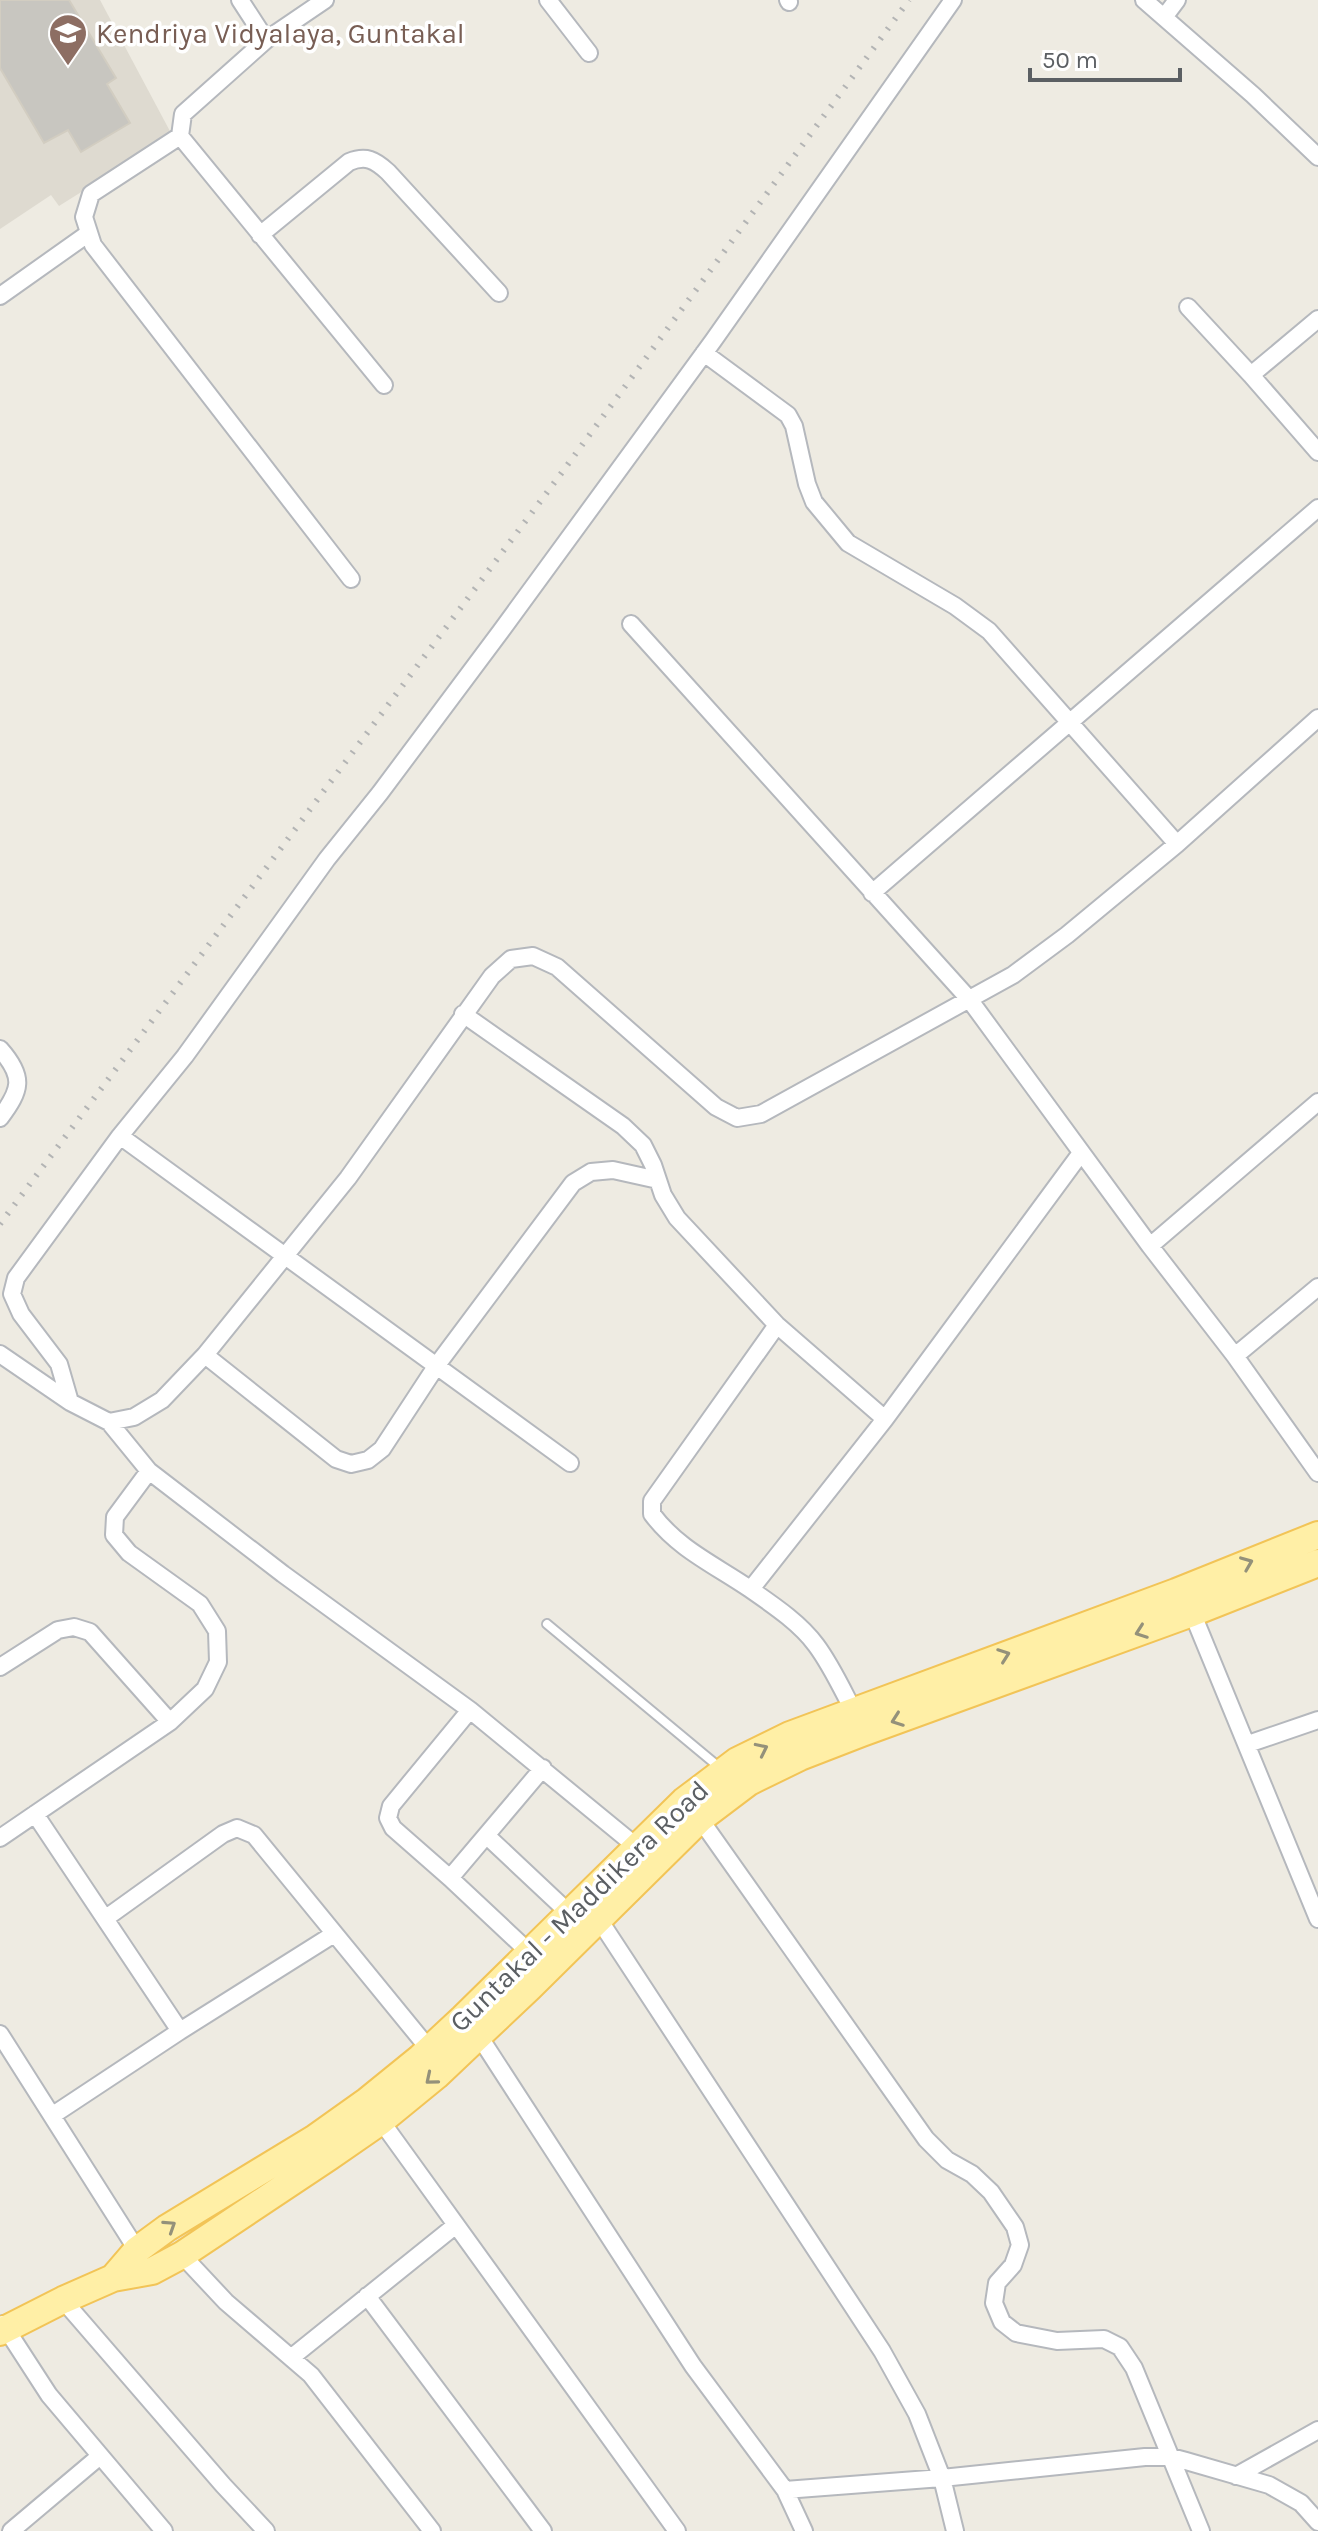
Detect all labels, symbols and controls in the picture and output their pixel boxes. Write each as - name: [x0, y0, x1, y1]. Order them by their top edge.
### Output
- school or university icon: Kendriya Vidyalaya, Guntakal: [47, 12, 89, 67]
- place label: Kendriya Vidyalaya, Guntakal: [96, 17, 465, 50]
- scale bar: [1030, 32, 1180, 82]
- text: 50 m: [1042, 46, 1098, 74]
- one-way arrow: [1239, 1557, 1253, 1573]
- one-way arrow: [1135, 1622, 1149, 1639]
- one-way arrow: [996, 1648, 1010, 1665]
- one-way arrow: [890, 1711, 904, 1727]
- one-way arrow: [753, 1743, 768, 1758]
- street label: Guntakal - Maddikera Road: [443, 1773, 715, 2039]
- one-way arrow: [426, 2070, 440, 2084]
- one-way arrow: [162, 2221, 176, 2236]

